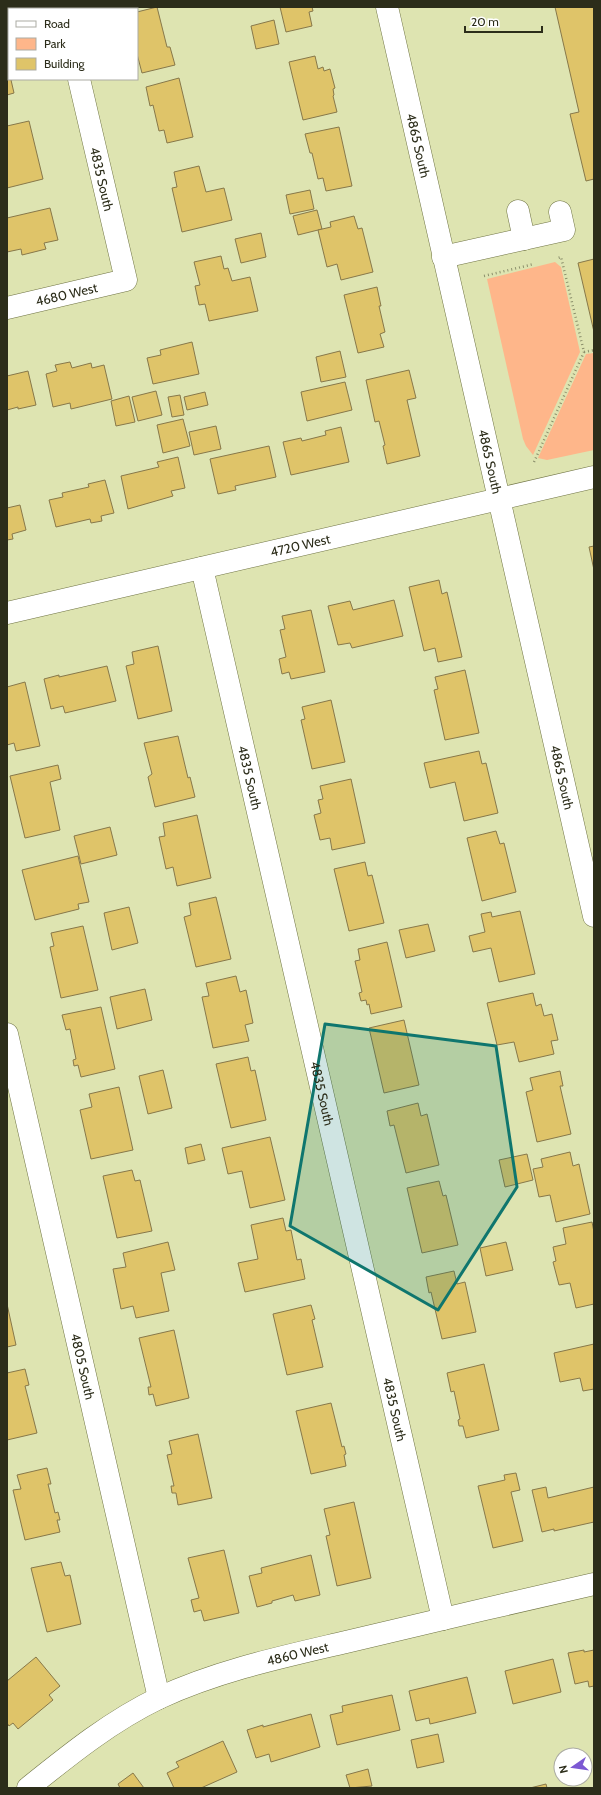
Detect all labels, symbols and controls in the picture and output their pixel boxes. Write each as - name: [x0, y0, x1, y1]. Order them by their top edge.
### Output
- legend: [8, 8, 138, 80]
- scale bar: [465, 8, 542, 34]
- text: 20 m: [471, 14, 499, 29]
- text: Road: [44, 16, 70, 31]
- text: Park: [44, 36, 66, 51]
- text: Building: [44, 56, 86, 71]
- street label: 4865 South: [403, 112, 434, 179]
- street label: 4835 South: [87, 145, 117, 213]
- street label: 4680 West: [34, 279, 99, 309]
- street label: 4865 South: [475, 428, 506, 495]
- street label: 4720 West: [269, 530, 332, 560]
- street label: 4865 South: [547, 743, 578, 811]
- street label: 4835 South: [235, 744, 265, 811]
- street label: 4835 South: [307, 1060, 338, 1127]
- street label: 4805 South: [68, 1332, 98, 1401]
- street label: 4835 South: [380, 1375, 410, 1443]
- street label: 4860 West: [265, 1638, 330, 1669]
- north arrow: [553, 1747, 593, 1787]
- text: N: [556, 1764, 571, 1775]

